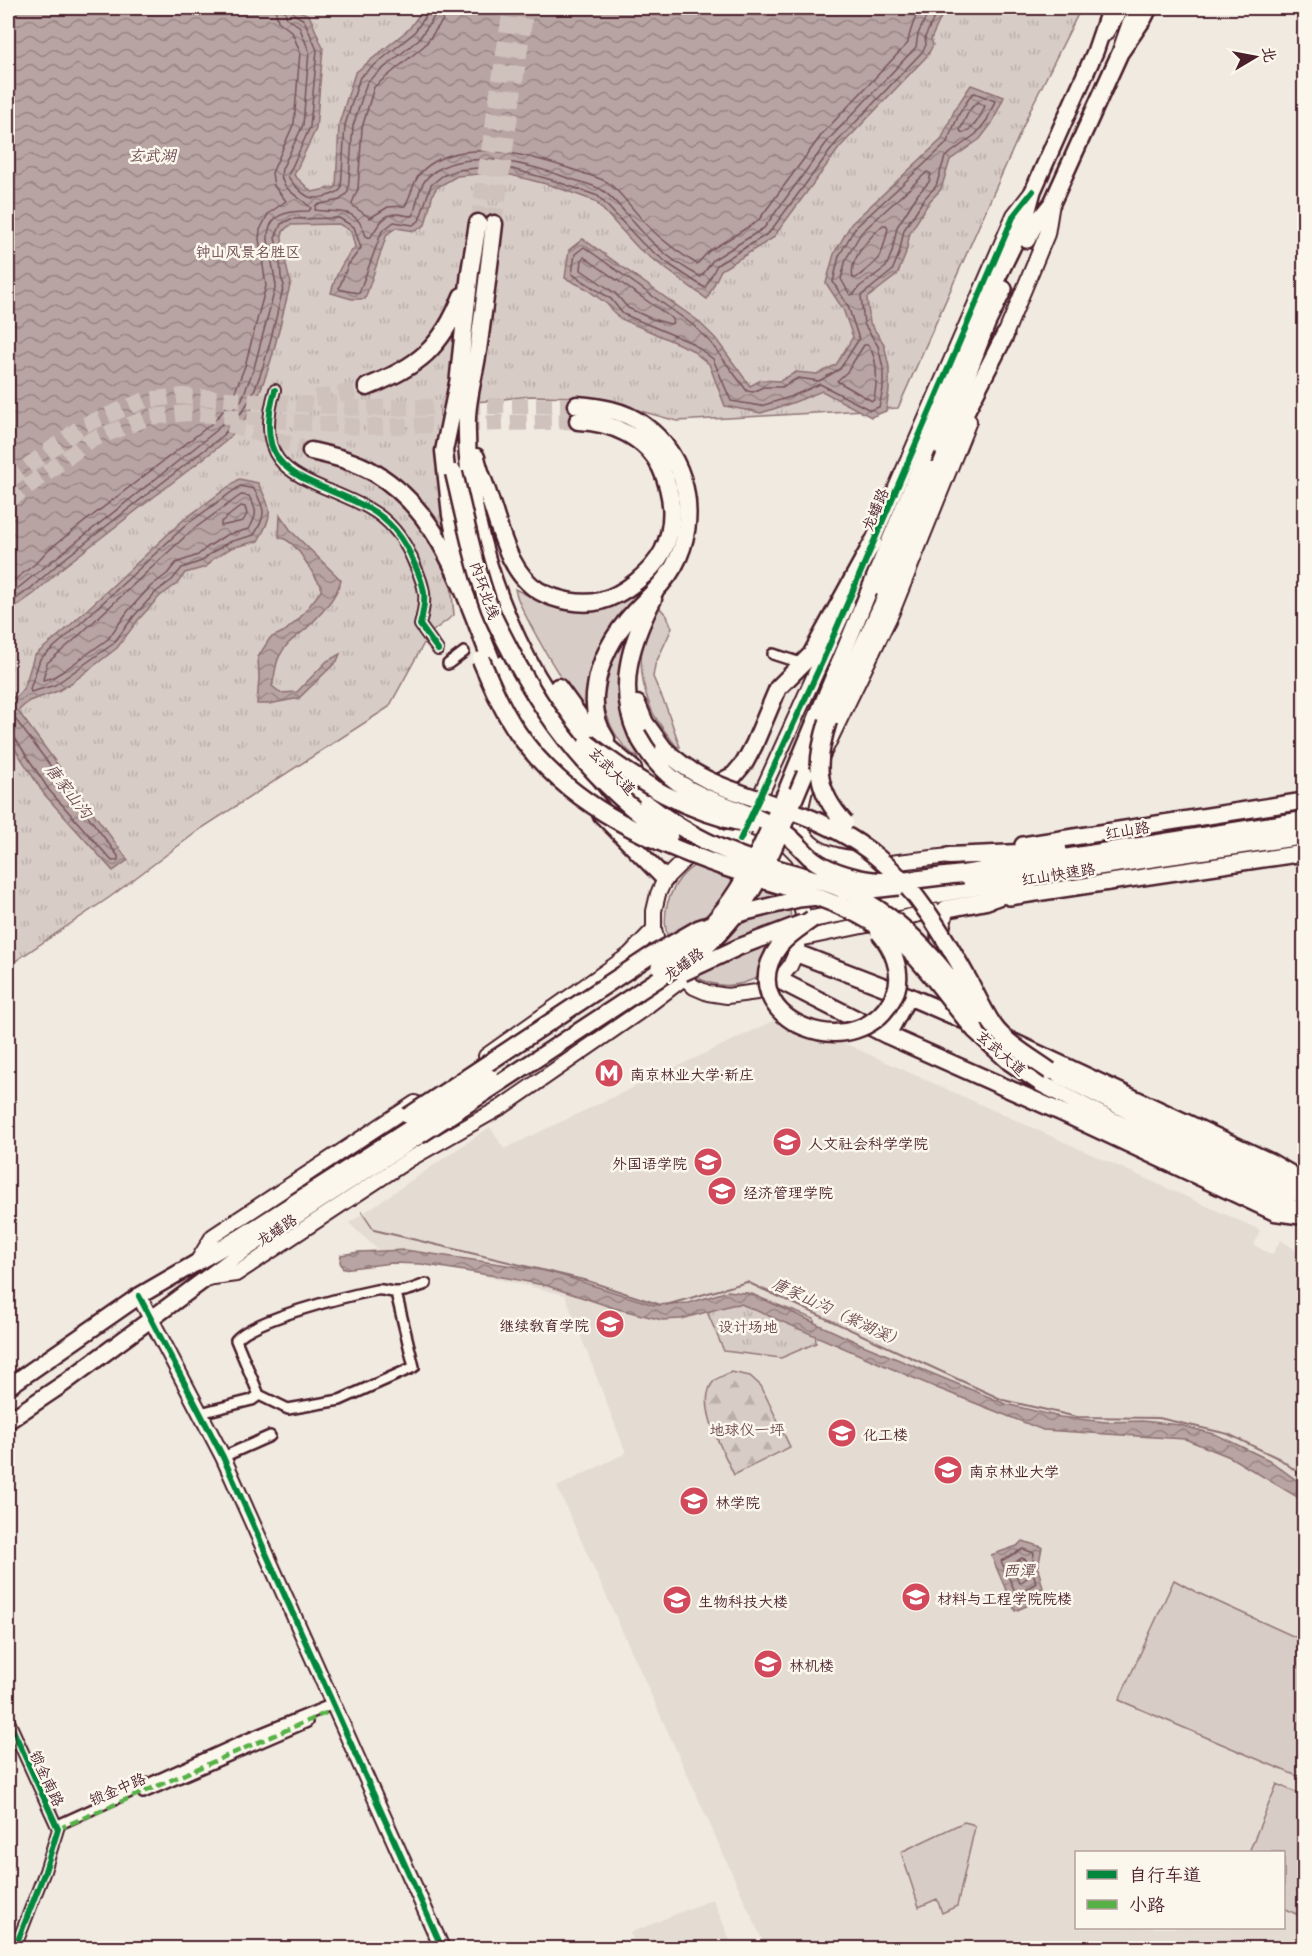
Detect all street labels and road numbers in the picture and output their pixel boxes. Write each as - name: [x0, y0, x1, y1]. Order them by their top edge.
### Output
- street label: 龙蟠路: [855, 484, 893, 534]
- street label: 内环北线: [465, 558, 507, 622]
- street label: 玄武大道: [584, 740, 642, 800]
- street label: 红山路: [1103, 814, 1151, 844]
- street label: 红山快速路: [1019, 856, 1097, 890]
- street label: 龙蟠路: [658, 941, 708, 985]
- street label: 玄武大道: [972, 1024, 1032, 1080]
- street label: 龙蟠路: [251, 1207, 301, 1251]
- street label: 锁金南路: [25, 1746, 71, 1810]
- street label: 锁金中路: [85, 1766, 149, 1810]

